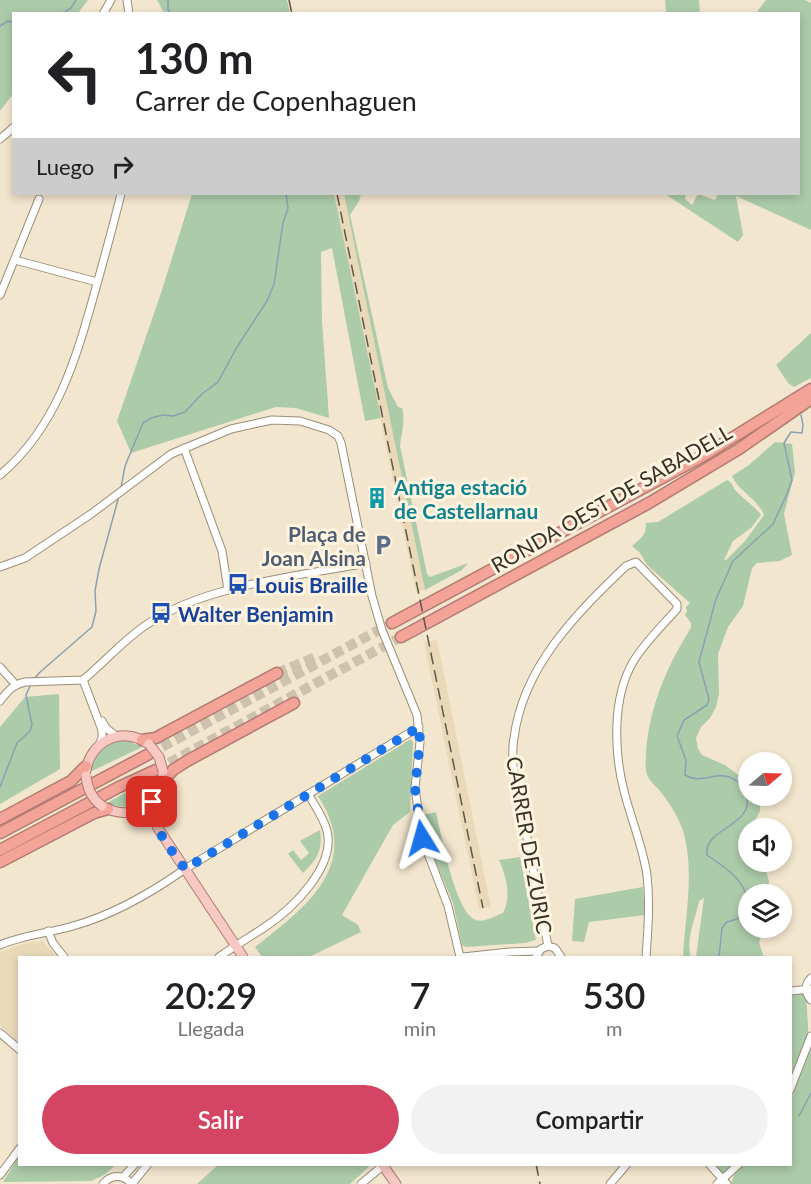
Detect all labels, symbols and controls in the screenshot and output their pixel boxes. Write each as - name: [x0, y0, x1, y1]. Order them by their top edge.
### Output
- text: 130 m: [135, 33, 253, 83]
- icon: left: [36, 36, 114, 114]
- text: Carrer de Copenhaguen: [135, 84, 417, 117]
- icon: right: [106, 150, 139, 183]
- text: Luego: [36, 153, 94, 180]
- street label: RONDA OEST DE SABADELL: [486, 419, 736, 577]
- place label: Antiga estació de Castellarnau: [393, 474, 538, 523]
- building icon: Antiga estació de Castellarnau: [365, 486, 389, 510]
- place label: Plaça de Joan Alsina: [262, 521, 366, 570]
- parking icon: Plaça de Joan Alsina: [371, 533, 395, 557]
- bus stop icon: Louis Braille: [226, 572, 250, 596]
- place label: Louis Braille: [255, 572, 368, 597]
- bus stop icon: Walter Benjamin: [149, 601, 173, 625]
- place label: Walter Benjamin: [178, 601, 334, 626]
- north arrow: [738, 752, 792, 806]
- map controls: [738, 752, 792, 938]
- street label: CARRER DE ZURIC: [502, 754, 558, 936]
- pin: [126, 776, 177, 827]
- icon: arrive: [135, 785, 168, 818]
- position arrow: [390, 806, 454, 870]
- button: sound: [738, 818, 792, 872]
- button: layers: [738, 884, 792, 938]
- text: 20:29: [165, 973, 257, 1017]
- text: 7: [410, 973, 430, 1017]
- text: 530: [583, 973, 645, 1017]
- text: Llegada: [177, 1016, 244, 1040]
- text: min: [404, 1016, 436, 1040]
- text: m: [606, 1016, 622, 1040]
- button: Salir: [42, 1085, 399, 1154]
- button: Compartir: [411, 1085, 768, 1154]

